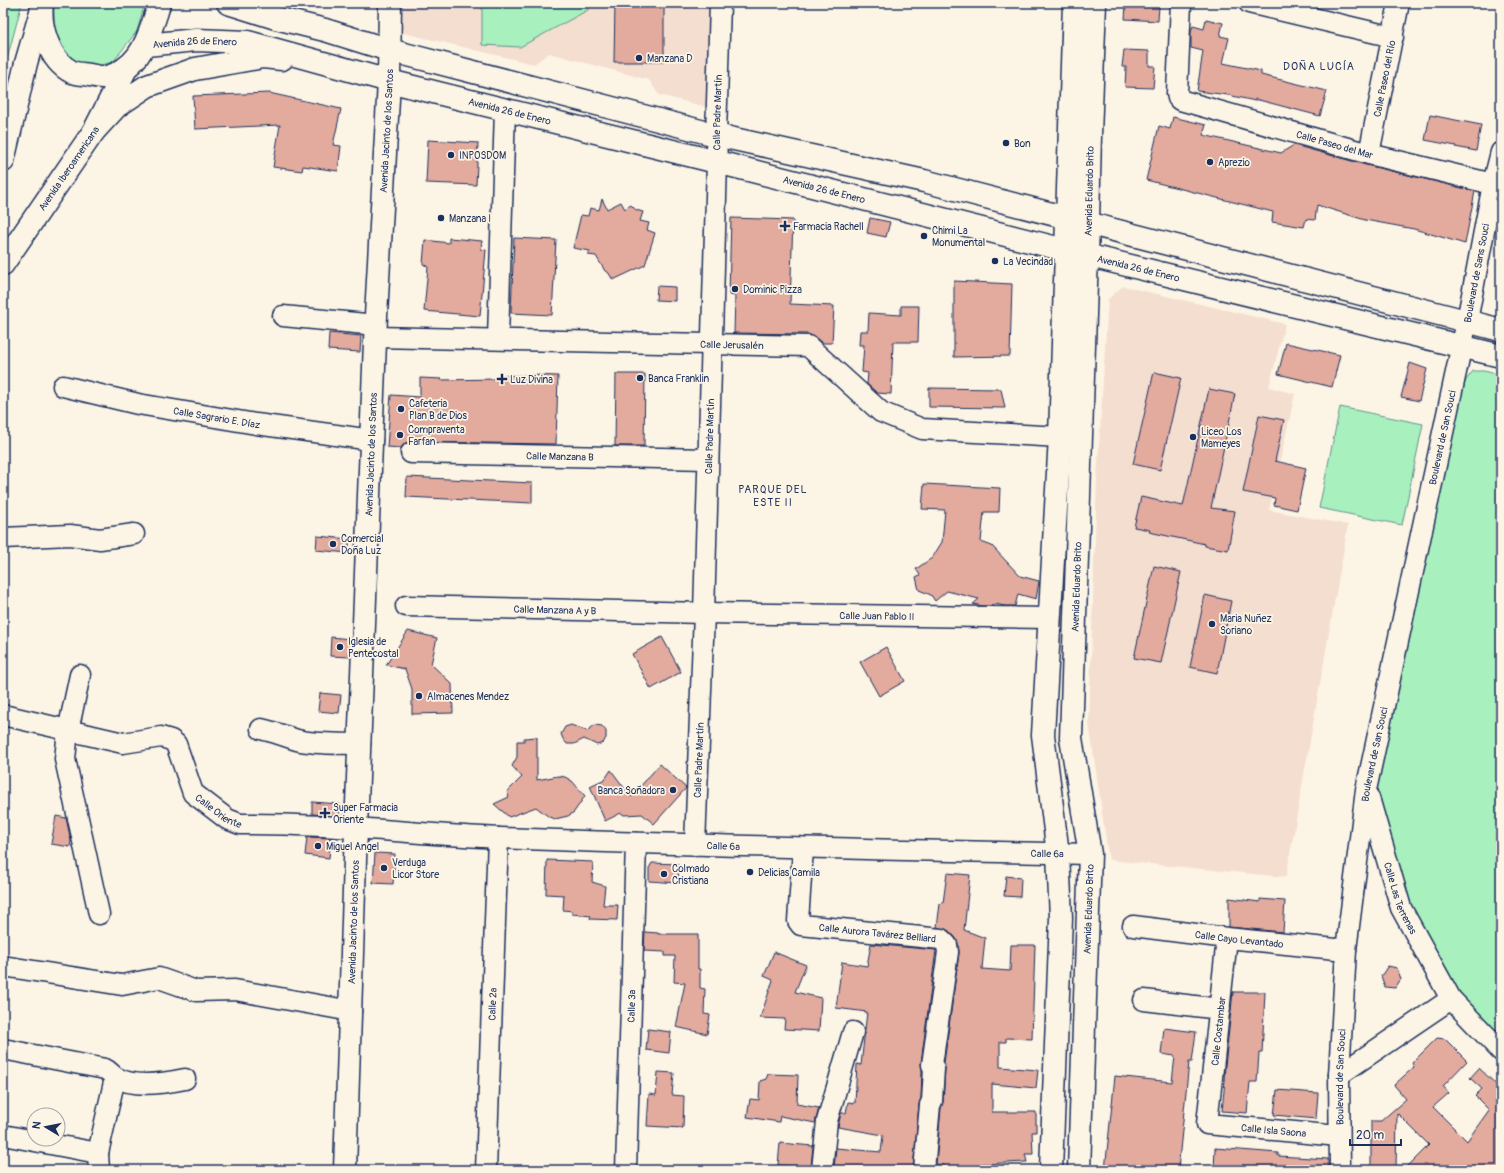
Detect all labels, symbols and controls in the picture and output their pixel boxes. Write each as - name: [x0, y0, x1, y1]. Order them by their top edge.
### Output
- street label: Avenida 26 de Enero: [152, 35, 238, 51]
- street label: Calle Paseo del Río: [1372, 39, 1399, 118]
- marker: Manzana D: [634, 53, 644, 63]
- place label: Manzana D: [647, 53, 693, 65]
- district label: DOÑA LUCÍA: [1283, 60, 1355, 73]
- street label: Avenida Jacinto de los Santos: [378, 68, 396, 193]
- street label: Calle Padre Martín: [711, 74, 725, 150]
- street label: Avenida 26 de Enero: [467, 96, 553, 128]
- street label: Avenida Iberoamericana: [36, 124, 102, 213]
- street label: Calle Paseo del Mar: [1295, 129, 1375, 162]
- marker: Bon: [1001, 138, 1011, 148]
- place label: Bon: [1014, 138, 1031, 150]
- street label: Avenida Eduardo Brito: [1083, 145, 1097, 236]
- marker: INPOSDOM: [446, 150, 456, 160]
- place label: INPOSDOM: [459, 150, 506, 162]
- marker: Aprezio: [1205, 157, 1215, 167]
- place label: Aprezio: [1218, 157, 1251, 169]
- street label: Avenida 26 de Enero: [781, 174, 867, 206]
- marker: Manzana I: [436, 213, 446, 223]
- place label: Manzana I: [449, 213, 491, 225]
- marker: Farmacia Rachell: [780, 221, 790, 231]
- place label: Farmacia Rachell: [793, 221, 864, 233]
- street label: Boulevard de Sans Souci: [1462, 222, 1492, 324]
- place label: Chimi La Monumental: [932, 225, 985, 249]
- marker: Chimi La Monumental: [919, 231, 929, 241]
- street label: Avenida 26 de Enero: [1096, 253, 1181, 285]
- marker: La Vecindad: [990, 256, 1000, 266]
- place label: La Vecindad: [1003, 256, 1053, 268]
- marker: Dominic Pizza: [730, 284, 740, 294]
- place label: Dominic Pizza: [743, 284, 802, 296]
- street label: Calle Jerusalén: [700, 339, 764, 352]
- marker: Banca Franklin: [635, 373, 645, 383]
- place label: Banca Franklin: [648, 373, 709, 385]
- marker: Luz Divina: [497, 374, 507, 384]
- place label: Luz Divina: [510, 374, 553, 386]
- street label: Boulevard de San Souci: [1427, 389, 1459, 486]
- street label: Avenida Jacinto de los Santos: [363, 392, 380, 517]
- place label: Cafeteria Plan B de Dios: [409, 398, 467, 422]
- street label: Calle Padre Martín: [703, 398, 717, 474]
- marker: Cafeteria Plan B de Dios: [396, 404, 406, 414]
- street label: Calle Sagrario E. Díaz: [172, 405, 261, 432]
- place label: Compraventa Farfan: [408, 424, 465, 448]
- place label: Liceo Los Mameyes: [1201, 426, 1242, 450]
- marker: Compraventa Farfan: [395, 430, 405, 440]
- marker: Liceo Los Mameyes: [1188, 432, 1198, 442]
- street label: Calle Manzana B: [526, 450, 594, 464]
- district label: PARQUE DEL ESTE II: [738, 483, 808, 509]
- place label: Comercial Doña Luz: [341, 533, 384, 557]
- marker: Comercial Doña Luz: [328, 539, 338, 549]
- street label: Avenida Eduardo Brito: [1070, 541, 1085, 632]
- street label: Calle Manzana A y B: [513, 604, 597, 617]
- street label: Calle Juan Pablo II: [839, 610, 914, 623]
- place label: Maria Nuñez Soriano: [1220, 613, 1272, 637]
- marker: Maria Nuñez Soriano: [1207, 619, 1217, 629]
- place label: Iglesia de Pentecostal: [348, 636, 399, 660]
- marker: Iglesia de Pentecostal: [335, 642, 345, 652]
- marker: Almacenes Mendez: [414, 691, 424, 701]
- place label: Almacenes Mendez: [427, 691, 509, 703]
- street label: Boulevard de San Souci: [1360, 706, 1391, 802]
- street label: Calle Padre Martín: [692, 722, 707, 798]
- place label: Banca Soñadora: [598, 785, 665, 797]
- marker: Banca Soñadora: [668, 785, 678, 795]
- street label: Calle Oriente: [193, 792, 243, 831]
- place label: Super Farmacia Oriente: [333, 802, 398, 826]
- marker: Super Farmacia Oriente: [320, 808, 330, 818]
- street label: Calle 6a: [707, 840, 740, 853]
- marker: Miguel Angel: [313, 841, 323, 851]
- place label: Miguel Angel: [326, 841, 379, 853]
- street label: Calle 6a: [1031, 848, 1064, 860]
- place label: Verduga Licor Store: [392, 857, 439, 881]
- street label: Avenida Jacinto de los Santos: [346, 860, 362, 984]
- street label: Calle Las Terrenas: [1381, 861, 1419, 937]
- marker: Verduga Licor Store: [379, 863, 389, 873]
- place label: Colmado Cristiana: [672, 863, 710, 887]
- street label: Avenida Eduardo Brito: [1082, 863, 1097, 954]
- marker: Delicias Camila: [745, 867, 755, 877]
- place label: Delicias Camila: [758, 867, 820, 879]
- marker: Colmado Cristiana: [659, 869, 669, 879]
- street label: Calle Aurora Tavárez Belliard: [818, 922, 937, 945]
- street label: Calle Cayo Levantado: [1194, 929, 1285, 951]
- street label: Calle 2a: [486, 987, 500, 1021]
- street label: Calle 3a: [626, 989, 639, 1023]
- street label: Calle Costambar: [1209, 996, 1229, 1066]
- street label: Boulevard de San Souci: [1334, 1028, 1349, 1125]
- north arrow: [26, 1107, 66, 1147]
- text: N: [30, 1120, 44, 1130]
- scale bar: [1350, 1121, 1401, 1147]
- street label: Calle Isla Saona: [1240, 1122, 1307, 1140]
- text: 20 m: [1356, 1128, 1385, 1143]

